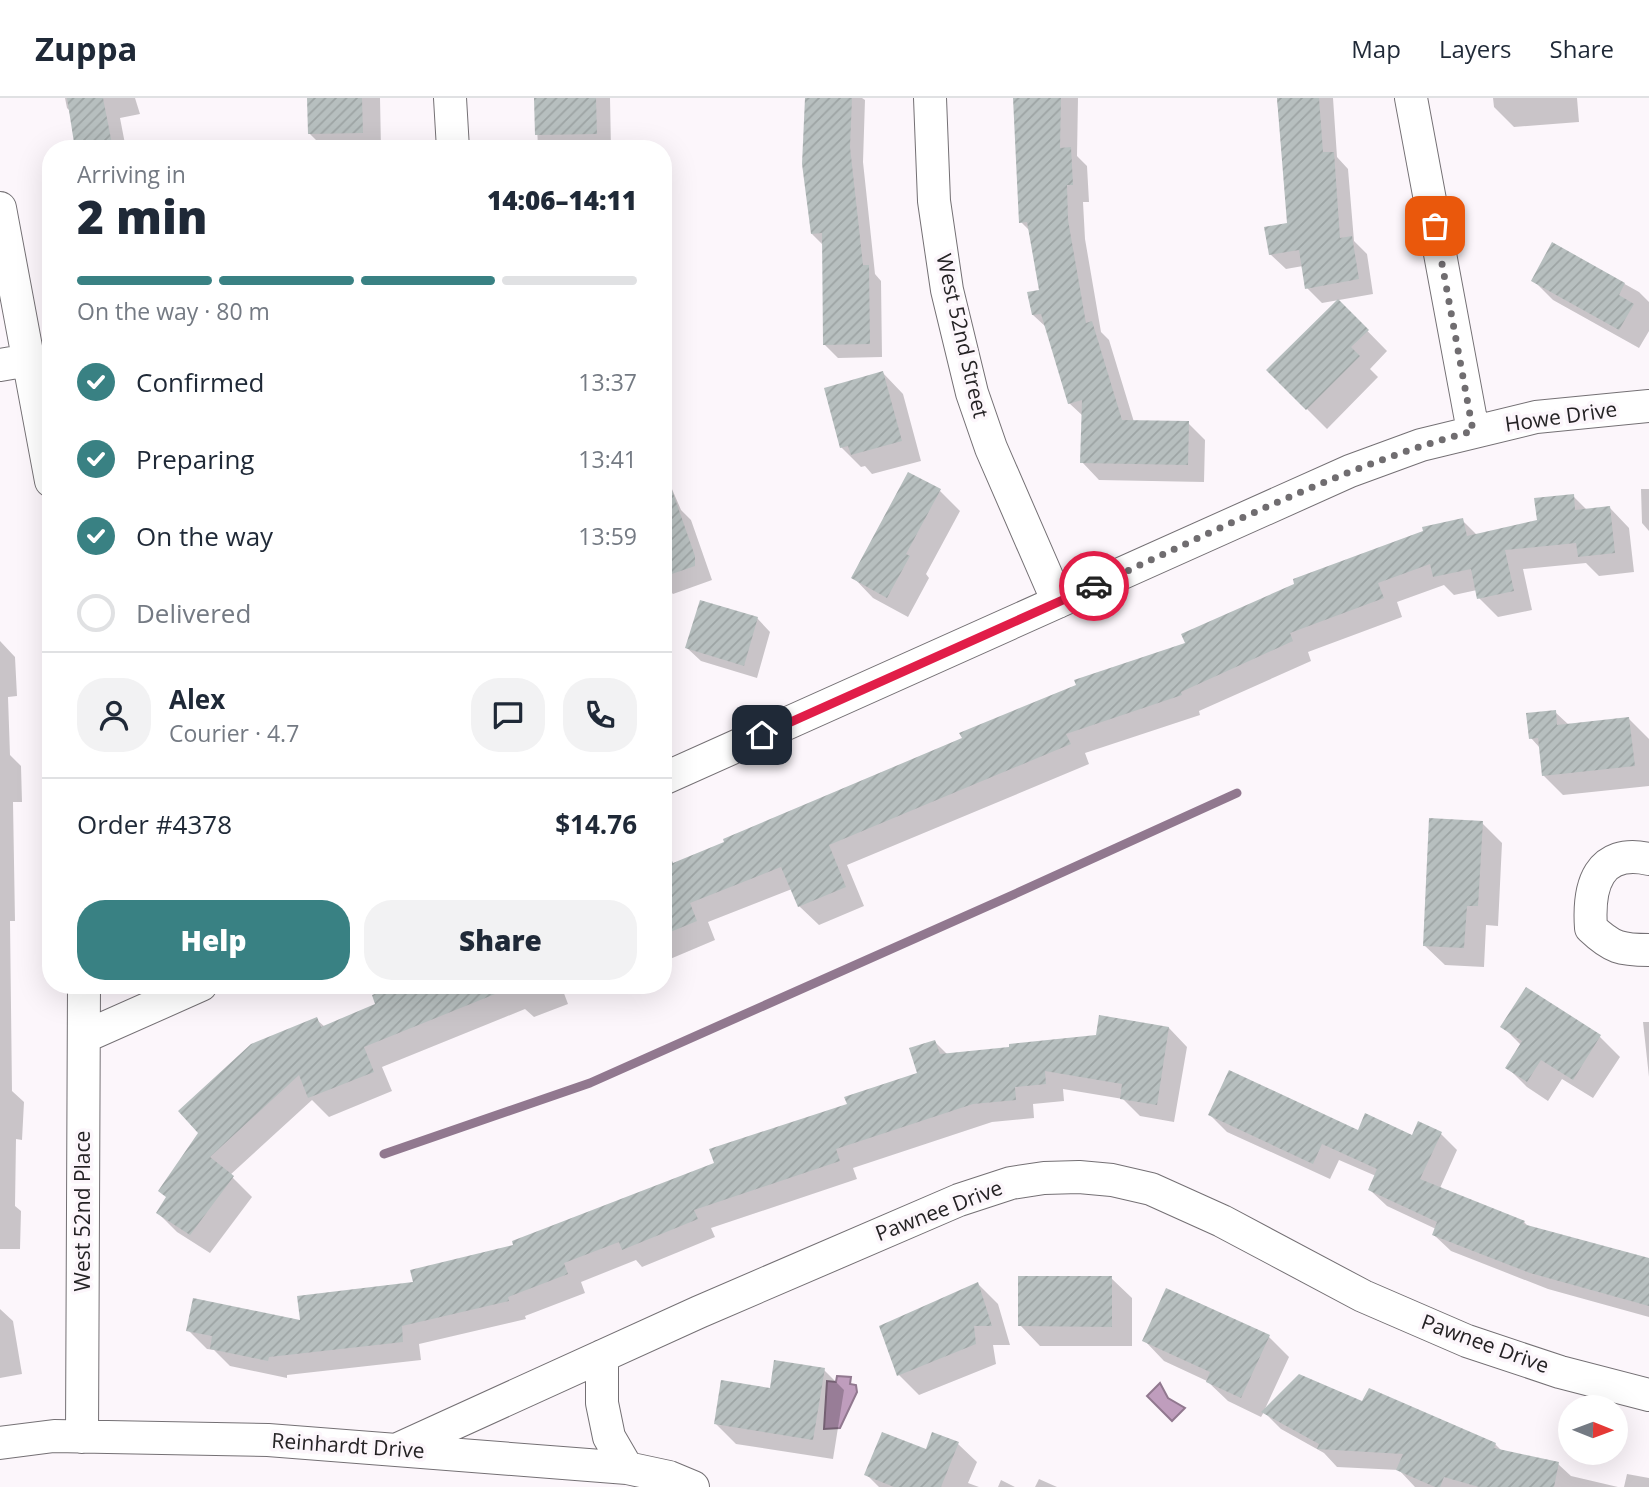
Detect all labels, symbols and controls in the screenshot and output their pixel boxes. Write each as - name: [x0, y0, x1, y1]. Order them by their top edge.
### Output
- text: Zuppa: [35, 26, 138, 71]
- text: Map: [1351, 32, 1401, 65]
- text: Layers: [1439, 32, 1512, 65]
- text: Share: [1550, 32, 1614, 65]
- text: Arriving in: [77, 158, 186, 190]
- text: 14:06–14:11: [487, 182, 637, 218]
- text: 2 min: [77, 185, 208, 247]
- pin: [1405, 196, 1465, 256]
- icon: bag: [1416, 207, 1454, 245]
- street label: West 52nd Street: [930, 251, 996, 421]
- text: On the way · 80 m: [77, 295, 270, 327]
- icon: check: [77, 363, 115, 401]
- text: Confirmed: [136, 364, 264, 400]
- text: 13:37: [578, 366, 637, 398]
- street label: Howe Drive: [1503, 394, 1619, 438]
- icon: check: [77, 440, 115, 478]
- text: Preparing: [136, 441, 254, 477]
- text: 13:41: [578, 443, 637, 475]
- icon: check: [77, 517, 115, 555]
- text: On the way: [136, 518, 273, 554]
- text: 13:59: [578, 520, 637, 552]
- courier: [1059, 551, 1129, 621]
- icon: car: [1075, 567, 1113, 605]
- text: Delivered: [136, 595, 251, 631]
- button: person: [77, 678, 151, 752]
- button: chat: [471, 678, 545, 752]
- button: phone: [563, 678, 637, 752]
- text: Alex: [169, 681, 225, 717]
- pin: [732, 705, 792, 765]
- icon: home: [743, 716, 781, 754]
- text: Courier · 4.7: [169, 717, 299, 749]
- text: Order #4378: [77, 806, 232, 842]
- text: $14.76: [555, 806, 637, 842]
- button: Help: [77, 900, 350, 980]
- button: Share: [364, 900, 637, 980]
- street label: West 52nd Place: [68, 1131, 96, 1291]
- street label: Pawnee Drive: [871, 1173, 1006, 1247]
- street label: Pawnee Drive: [1418, 1307, 1553, 1379]
- north arrow: [1558, 1395, 1628, 1465]
- map controls: [1558, 1395, 1628, 1465]
- street label: Reinhardt Drive: [271, 1426, 425, 1464]

